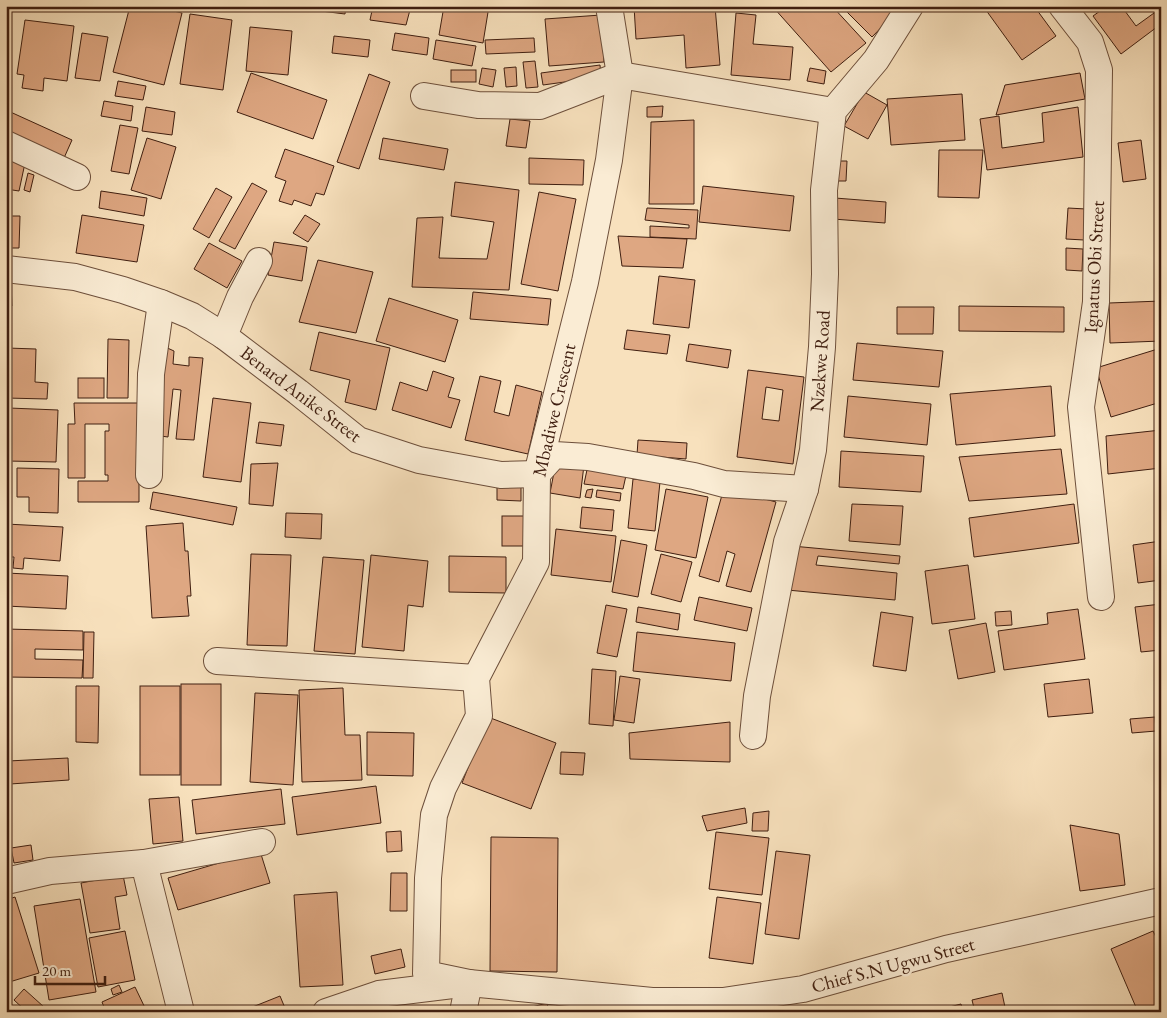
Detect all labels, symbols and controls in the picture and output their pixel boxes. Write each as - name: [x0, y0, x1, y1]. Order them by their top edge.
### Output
- street label: Ignatus Obi Street: [1078, 200, 1110, 334]
- street label: Nzekwe Road: [804, 309, 836, 413]
- street label: Benard Anike Street: [235, 340, 367, 448]
- street label: Mbadiwe Crescent: [526, 341, 582, 479]
- street label: Chief S.N Ugwu Street: [809, 931, 977, 999]
- scale bar: [35, 953, 105, 985]
- text: 20 m: [42, 961, 71, 980]

